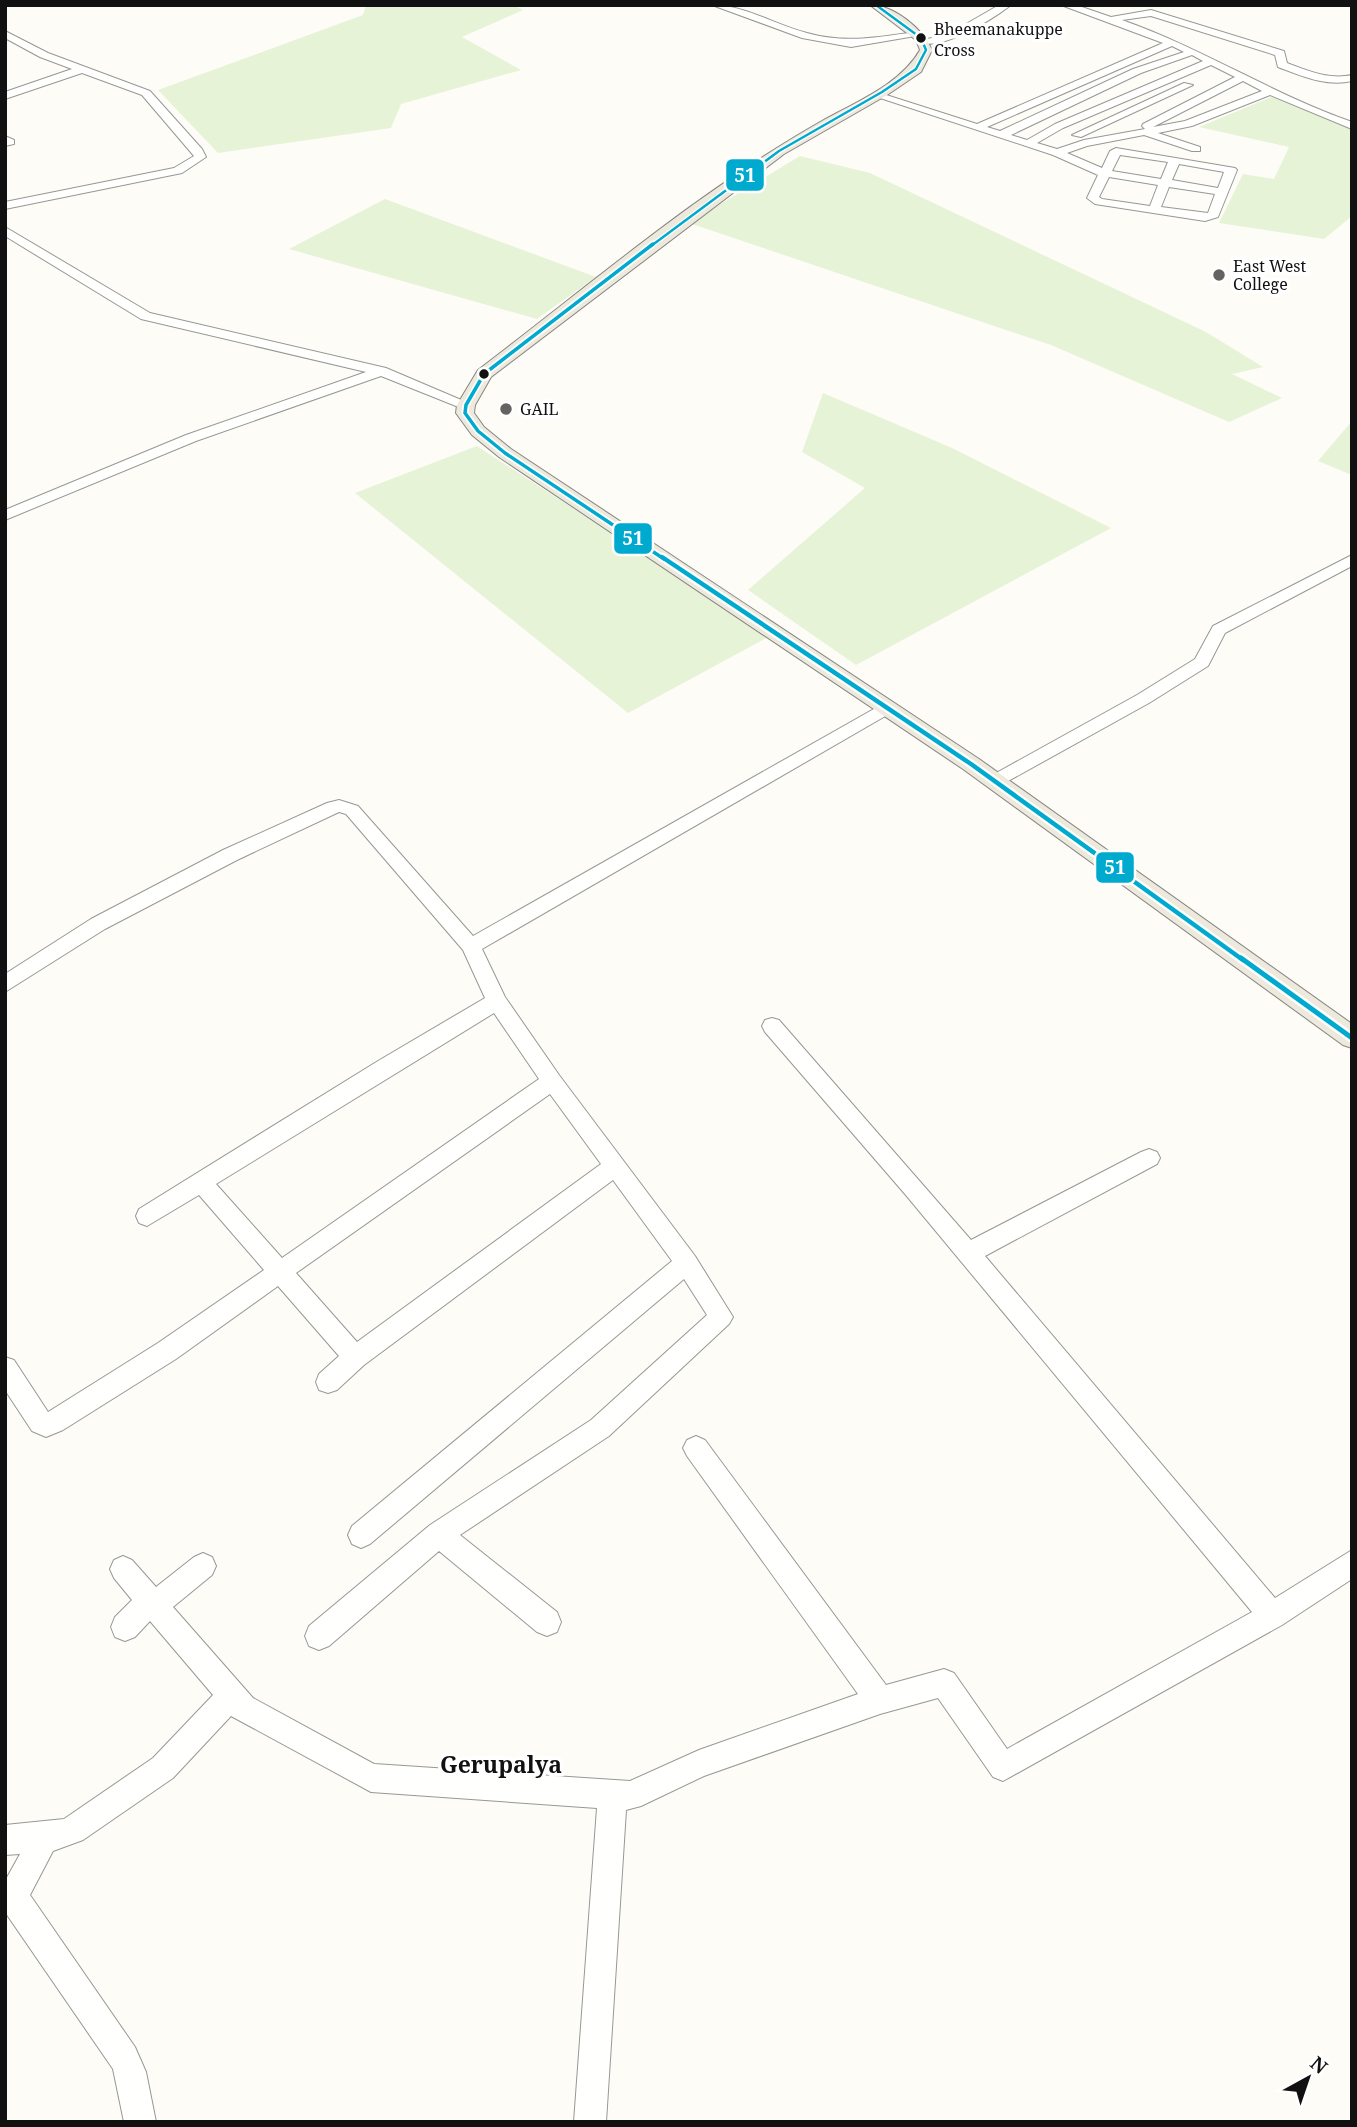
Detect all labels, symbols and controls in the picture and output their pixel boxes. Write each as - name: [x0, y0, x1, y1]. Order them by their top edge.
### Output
- place label: Bheemanakuppe Cross: [934, 18, 1063, 61]
- marker: Bheemanakuppe Cross: [914, 31, 928, 45]
- line badge: 51: [725, 158, 765, 192]
- text: 51: [734, 162, 756, 188]
- place label: East West College: [1233, 255, 1307, 295]
- marker: East West College: [1211, 267, 1227, 283]
- unlabelled marker: [477, 367, 491, 381]
- place label: GAIL: [520, 398, 559, 420]
- marker: GAIL: [498, 401, 514, 417]
- line badge: 51: [613, 522, 653, 555]
- text: 51: [622, 525, 644, 551]
- line badge: 51: [1095, 851, 1135, 884]
- text: 51: [1104, 854, 1126, 880]
- district label: Gerupalya: [440, 1748, 562, 1780]
- north arrow: [1273, 2043, 1343, 2113]
- text: N: [1305, 2050, 1333, 2080]

